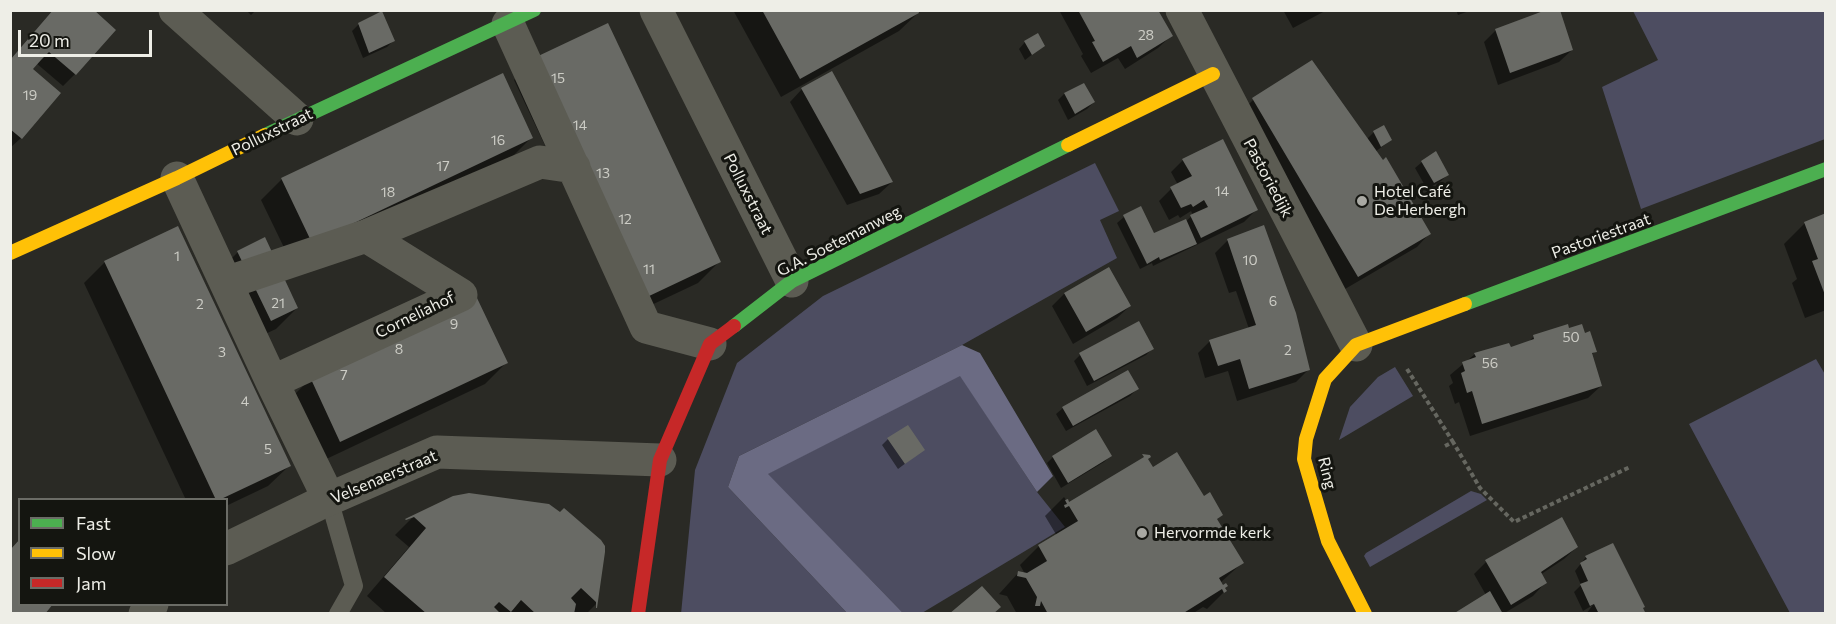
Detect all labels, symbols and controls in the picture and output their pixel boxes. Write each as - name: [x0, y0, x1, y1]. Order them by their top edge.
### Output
- scale bar: [21, 18, 154, 56]
- house number: 28: [1138, 27, 1154, 43]
- text: 20 m: [29, 29, 70, 51]
- house number: 15: [551, 70, 565, 86]
- house number: 19: [23, 87, 37, 103]
- street label: Polluxstraat: [228, 104, 316, 160]
- house number: 14: [573, 117, 587, 133]
- house number: 16: [491, 132, 505, 148]
- street label: Pastoriedijk: [1239, 135, 1297, 221]
- street label: Polluxstraat: [719, 150, 777, 238]
- house number: 17: [436, 158, 450, 174]
- house number: 13: [596, 165, 610, 181]
- place label: Hotel Café De Herbergh: [1374, 182, 1466, 220]
- house number: 14: [1215, 183, 1229, 199]
- house number: 18: [381, 184, 395, 200]
- marker: Hotel Café De Herbergh: [1355, 194, 1369, 208]
- street label: G.A. Soetemanweg: [774, 201, 904, 281]
- street label: Pastoriestraat: [1549, 209, 1653, 263]
- house number: 12: [618, 211, 632, 227]
- house number: 1: [174, 248, 180, 264]
- house number: 10: [1242, 252, 1258, 268]
- house number: 11: [643, 261, 655, 277]
- street label: Corneliahof: [372, 288, 458, 342]
- house number: 6: [1269, 293, 1277, 309]
- house number: 21: [271, 295, 285, 311]
- house number: 2: [196, 296, 204, 312]
- house number: 9: [450, 316, 458, 332]
- house number: 50: [1562, 329, 1580, 345]
- house number: 8: [395, 341, 403, 357]
- house number: 2: [1284, 342, 1292, 358]
- house number: 3: [218, 344, 226, 360]
- house number: 56: [1482, 355, 1498, 371]
- house number: 7: [340, 367, 348, 383]
- house number: 4: [241, 393, 249, 409]
- house number: 5: [264, 441, 272, 457]
- street label: Velsenaerstraat: [328, 446, 440, 508]
- street label: Ring: [1314, 455, 1340, 491]
- legend: [18, 498, 228, 606]
- text: Fast: [76, 512, 111, 534]
- place label: Hervormde kerk: [1154, 523, 1271, 543]
- marker: Hervormde kerk: [1135, 526, 1149, 540]
- text: Slow: [76, 542, 116, 564]
- text: Jam: [76, 572, 106, 594]

